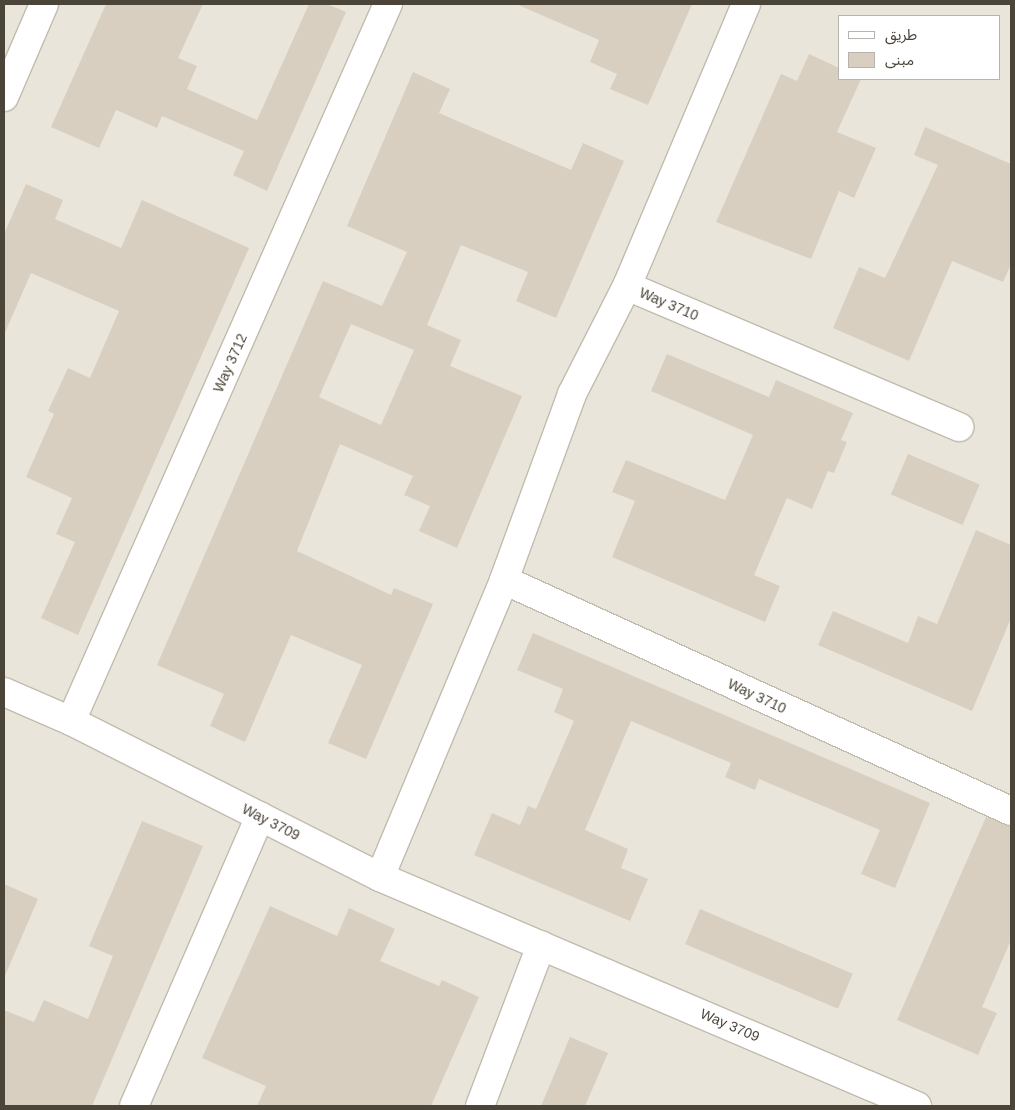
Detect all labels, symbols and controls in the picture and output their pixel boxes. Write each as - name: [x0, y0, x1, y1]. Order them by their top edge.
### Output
- legend: [838, 15, 1000, 80]
- text: طريق: [885, 26, 917, 43]
- text: مبنى: [885, 51, 914, 68]
- street label: Way 3710: [637, 284, 701, 324]
- street label: Way 3712: [210, 331, 250, 395]
- street label: Way 3710: [725, 675, 789, 717]
- street label: Way 3709: [239, 800, 303, 844]
- street label: Way 3709: [698, 1005, 762, 1045]

